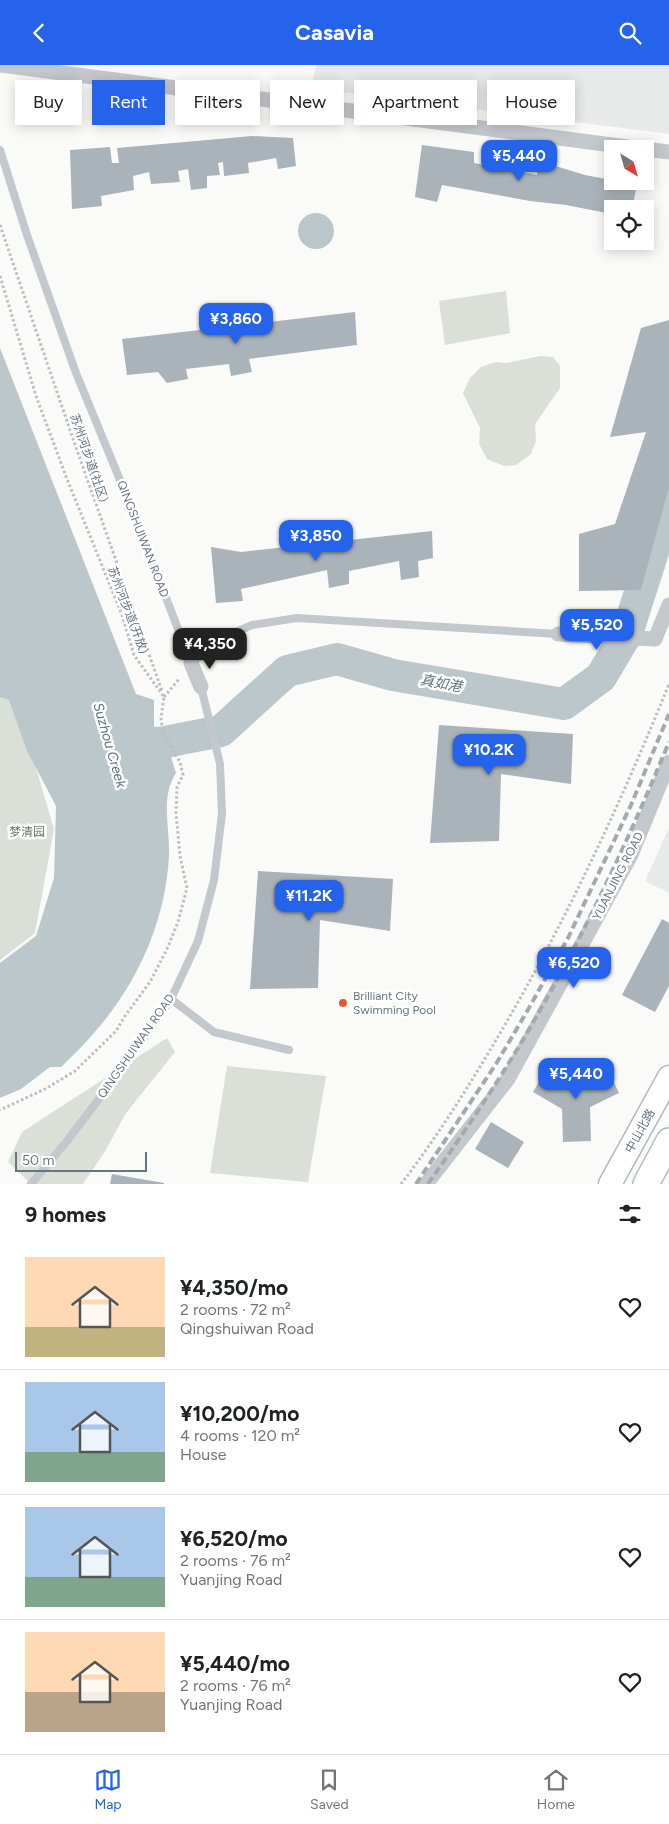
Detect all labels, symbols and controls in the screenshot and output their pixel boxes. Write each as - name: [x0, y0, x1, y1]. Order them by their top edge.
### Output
- icon: back: [25, 19, 53, 47]
- text: Casavia: [295, 19, 374, 46]
- icon: search: [616, 19, 644, 47]
- chip: Buy: [15, 80, 82, 125]
- chip: Rent: [92, 80, 165, 125]
- chip: Filters: [175, 80, 260, 125]
- chip: New: [270, 80, 344, 125]
- chip: Apartment: [354, 80, 477, 125]
- chip: House: [487, 80, 575, 125]
- pin: ¥5,440: [478, 139, 560, 182]
- north arrow: [604, 140, 654, 190]
- map controls: [604, 140, 654, 250]
- text: ¥5,440: [492, 146, 546, 165]
- button: locate: [604, 200, 654, 250]
- pin: ¥3,860: [195, 303, 277, 345]
- text: ¥3,860: [210, 309, 262, 328]
- street label: 苏州河步道(社区): [67, 412, 111, 504]
- street label: QINGSHUIWAN ROAD: [114, 479, 172, 599]
- pin: ¥3,850: [275, 519, 357, 562]
- text: ¥3,850: [290, 526, 342, 545]
- street label: 苏州河步道(开放): [105, 564, 151, 656]
- pin: ¥5,520: [556, 609, 638, 651]
- text: ¥5,520: [571, 615, 623, 634]
- pin: ¥4,350: [169, 627, 251, 670]
- text: ¥4,350: [184, 634, 236, 653]
- water label: 真如港: [419, 671, 465, 696]
- water label: Suzhou Creek: [89, 701, 130, 791]
- pin: ¥10.2K: [448, 733, 530, 776]
- text: ¥10.2K: [464, 740, 514, 759]
- park label: 梦清园: [9, 825, 45, 839]
- street label: YUANJING ROAD: [590, 830, 646, 922]
- pin: ¥11.2K: [268, 879, 350, 922]
- text: ¥11.2K: [286, 886, 332, 905]
- pin: ¥6,520: [533, 947, 615, 989]
- text: ¥6,520: [548, 953, 600, 972]
- place label: Brilliant City Swimming Pool: [353, 989, 436, 1017]
- street label: QINGSHUIWAN ROAD: [95, 991, 177, 1101]
- marker: Brilliant City Swimming Pool: [337, 997, 349, 1009]
- pin: ¥5,440: [535, 1057, 617, 1100]
- text: ¥5,440: [549, 1064, 603, 1083]
- street label: 中山北路: [622, 1107, 658, 1155]
- scale bar: [15, 1149, 148, 1172]
- text: 50 m: [22, 1152, 54, 1169]
- icon: filters: [616, 1200, 644, 1228]
- text: 9 homes: [25, 1202, 106, 1227]
- text: ¥4,350/mo: [180, 1275, 288, 1300]
- icon: home: [65, 1277, 125, 1337]
- icon: heart: [616, 1293, 644, 1321]
- text: 2 rooms · 72 m²: [180, 1300, 291, 1319]
- text: Qingshuiwan Road: [180, 1319, 314, 1338]
- text: ¥10,200/mo: [180, 1401, 299, 1426]
- icon: home: [65, 1402, 125, 1462]
- icon: heart: [616, 1418, 644, 1446]
- text: 4 rooms · 120 m²: [180, 1426, 300, 1445]
- text: House: [180, 1445, 226, 1464]
- text: ¥6,520/mo: [180, 1526, 288, 1551]
- icon: home: [65, 1527, 125, 1587]
- icon: heart: [616, 1543, 644, 1571]
- text: 2 rooms · 76 m²: [180, 1551, 291, 1570]
- text: Yuanjing Road: [180, 1570, 282, 1589]
- text: ¥5,440/mo: [180, 1651, 290, 1676]
- icon: home: [65, 1652, 125, 1712]
- icon: heart: [616, 1668, 644, 1696]
- text: 2 rooms · 76 m²: [180, 1676, 291, 1695]
- text: Yuanjing Road: [180, 1695, 282, 1714]
- tab: Map: [94, 1766, 122, 1813]
- tab: Saved: [310, 1766, 349, 1813]
- tab: Home: [537, 1766, 575, 1813]

